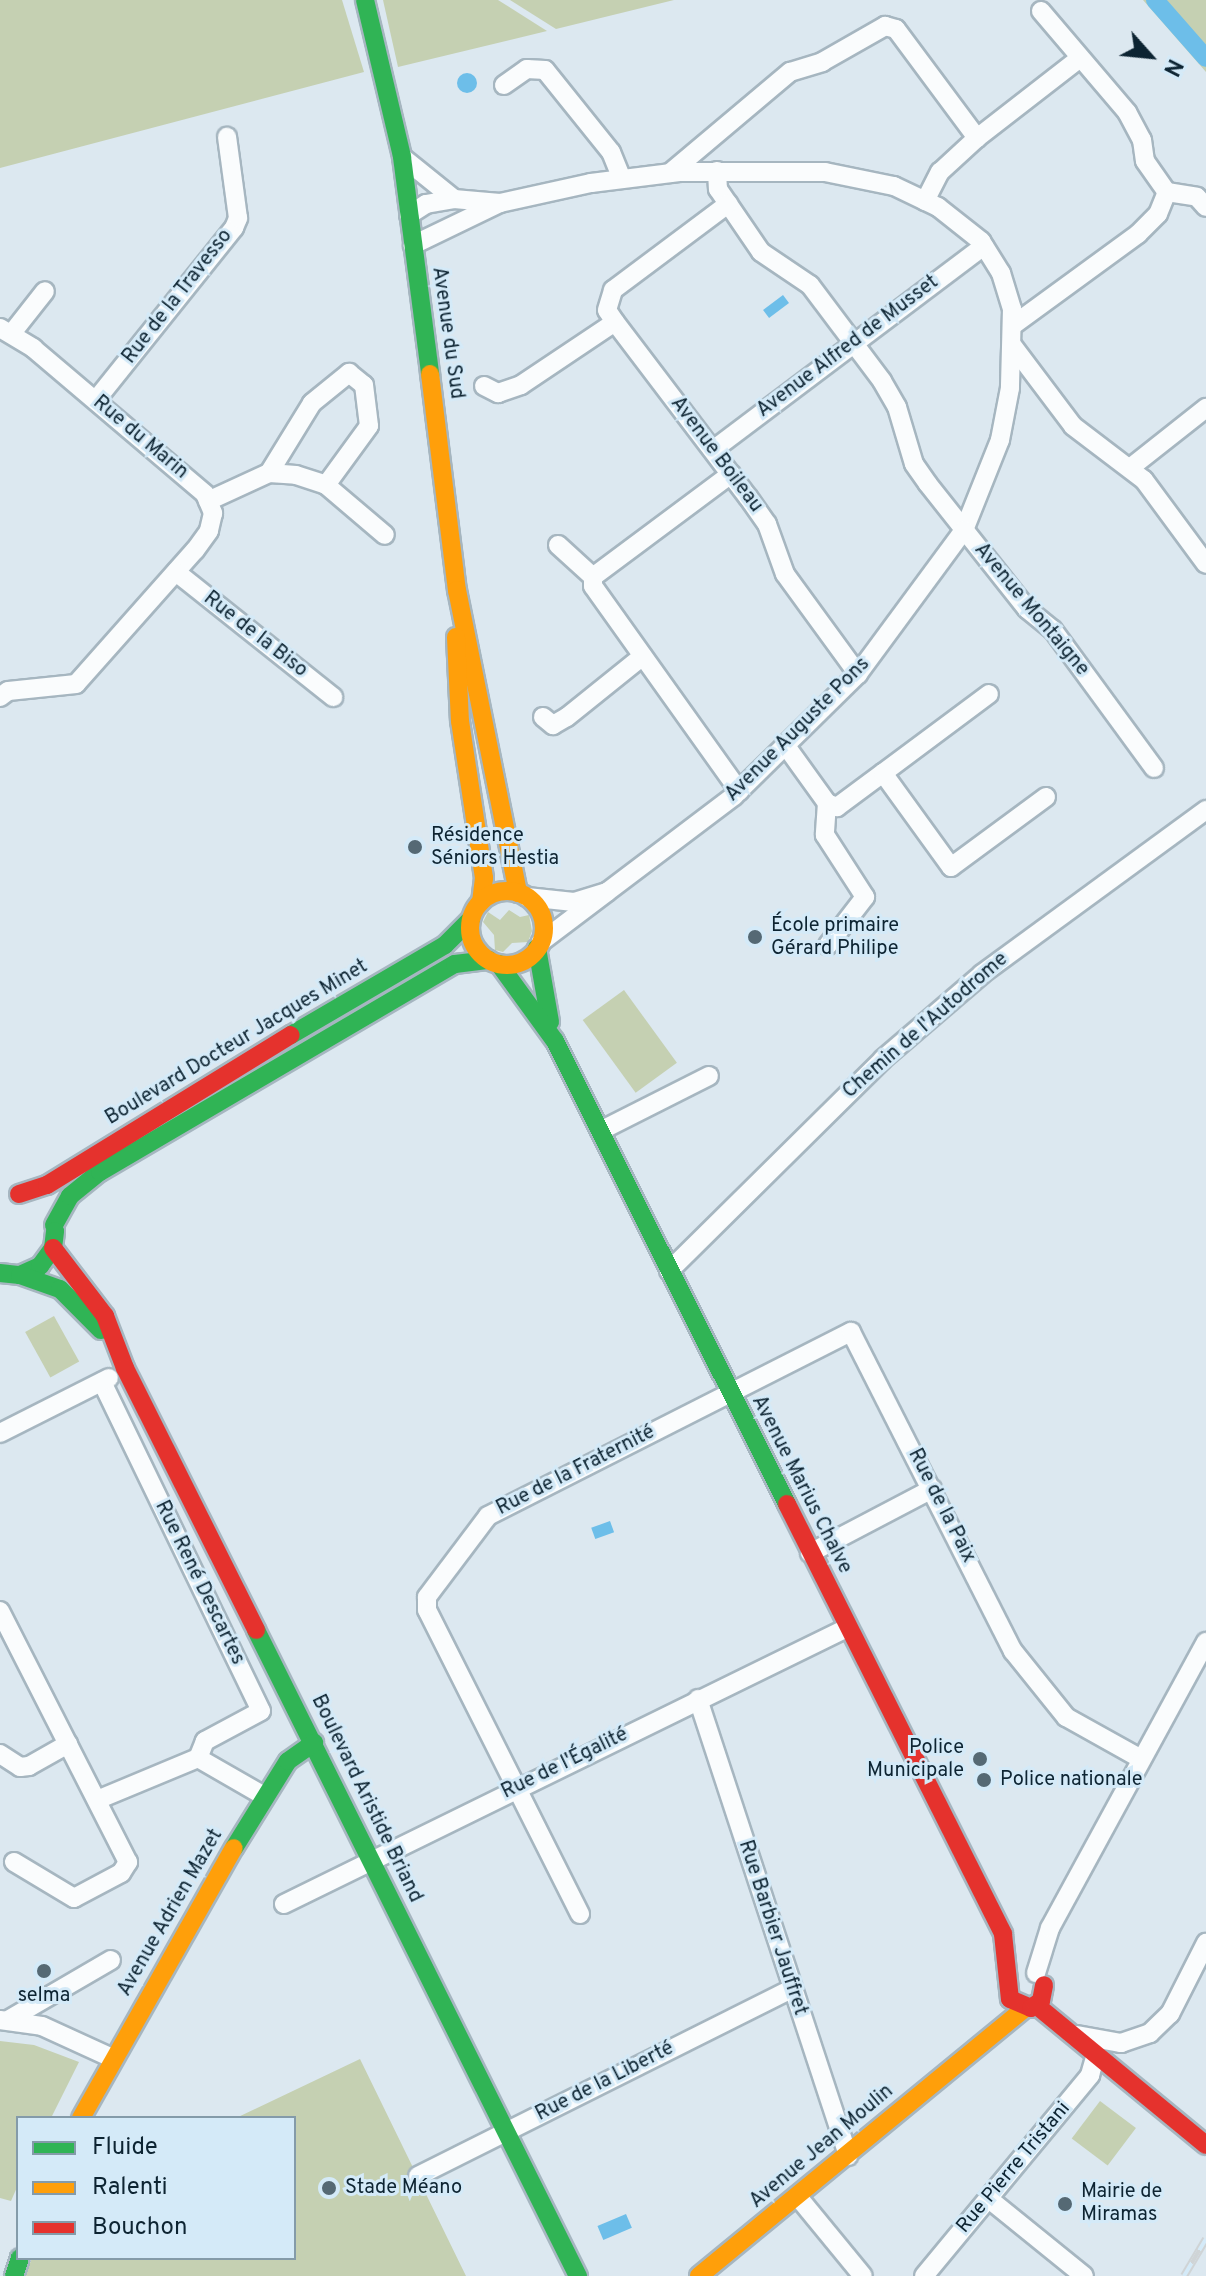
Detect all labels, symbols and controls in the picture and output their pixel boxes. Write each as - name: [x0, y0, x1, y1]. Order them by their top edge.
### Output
- north arrow: [1110, 16, 1190, 96]
- text: N: [1156, 54, 1187, 80]
- street label: Rue de la Travesso: [118, 225, 238, 369]
- street label: Avenue du Sud: [426, 265, 468, 401]
- street label: Avenue Alfred de Musset: [752, 271, 944, 423]
- street label: Rue du Marin: [87, 391, 193, 485]
- street label: Avenue Boileau: [665, 392, 767, 518]
- street label: Avenue Montaigne: [968, 539, 1094, 681]
- street label: Rue de la Biso: [198, 587, 312, 683]
- street label: Avenue Auguste Pons: [721, 653, 875, 807]
- place label: Résidence Séniors Hestia: [431, 824, 559, 871]
- marker: Résidence Séniors Hestia: [406, 838, 424, 856]
- place label: École primaire Gérard Philipe: [771, 914, 899, 961]
- marker: École primaire Gérard Philipe: [746, 928, 764, 946]
- street label: Chemin de l'Autodrome: [839, 948, 1013, 1104]
- street label: Boulevard Docteur Jacques Minet: [102, 955, 372, 1131]
- street label: Avenue Marius Chalve: [746, 1392, 856, 1578]
- street label: Rue de la Fraternité: [493, 1421, 659, 1521]
- street label: Rue de la Paix: [902, 1445, 980, 1567]
- street label: Rue René Descartes: [149, 1497, 249, 1669]
- street label: Boulevard Aristide Briand: [305, 1691, 427, 1907]
- street label: Rue de l'Égalité: [498, 1723, 632, 1805]
- place label: Police Municipale: [867, 1736, 964, 1783]
- marker: Police Municipale: [971, 1750, 989, 1768]
- place label: Police nationale: [1000, 1768, 1143, 1792]
- marker: Police nationale: [975, 1771, 993, 1789]
- street label: Avenue Adrien Mazet: [113, 1825, 229, 2001]
- street label: Rue Barbier Jauffret: [732, 1837, 812, 2019]
- marker: selma: [35, 1962, 53, 1980]
- place label: selma: [18, 1984, 70, 2008]
- street label: Rue de la Liberté: [532, 2037, 678, 2127]
- street label: Avenue Jean Moulin: [745, 2080, 899, 2214]
- street label: Rue Pierre Tristani: [952, 2097, 1076, 2239]
- legend: [16, 2116, 296, 2260]
- text: Fluide: [92, 2133, 158, 2163]
- text: Ralenti: [92, 2173, 168, 2203]
- place label: Stade Méano: [345, 2176, 462, 2200]
- marker: Stade Méano: [320, 2179, 338, 2197]
- place label: Mairie de Miramas: [1081, 2180, 1162, 2227]
- marker: Mairie de Miramas: [1056, 2195, 1074, 2213]
- text: Bouchon: [92, 2213, 187, 2243]

